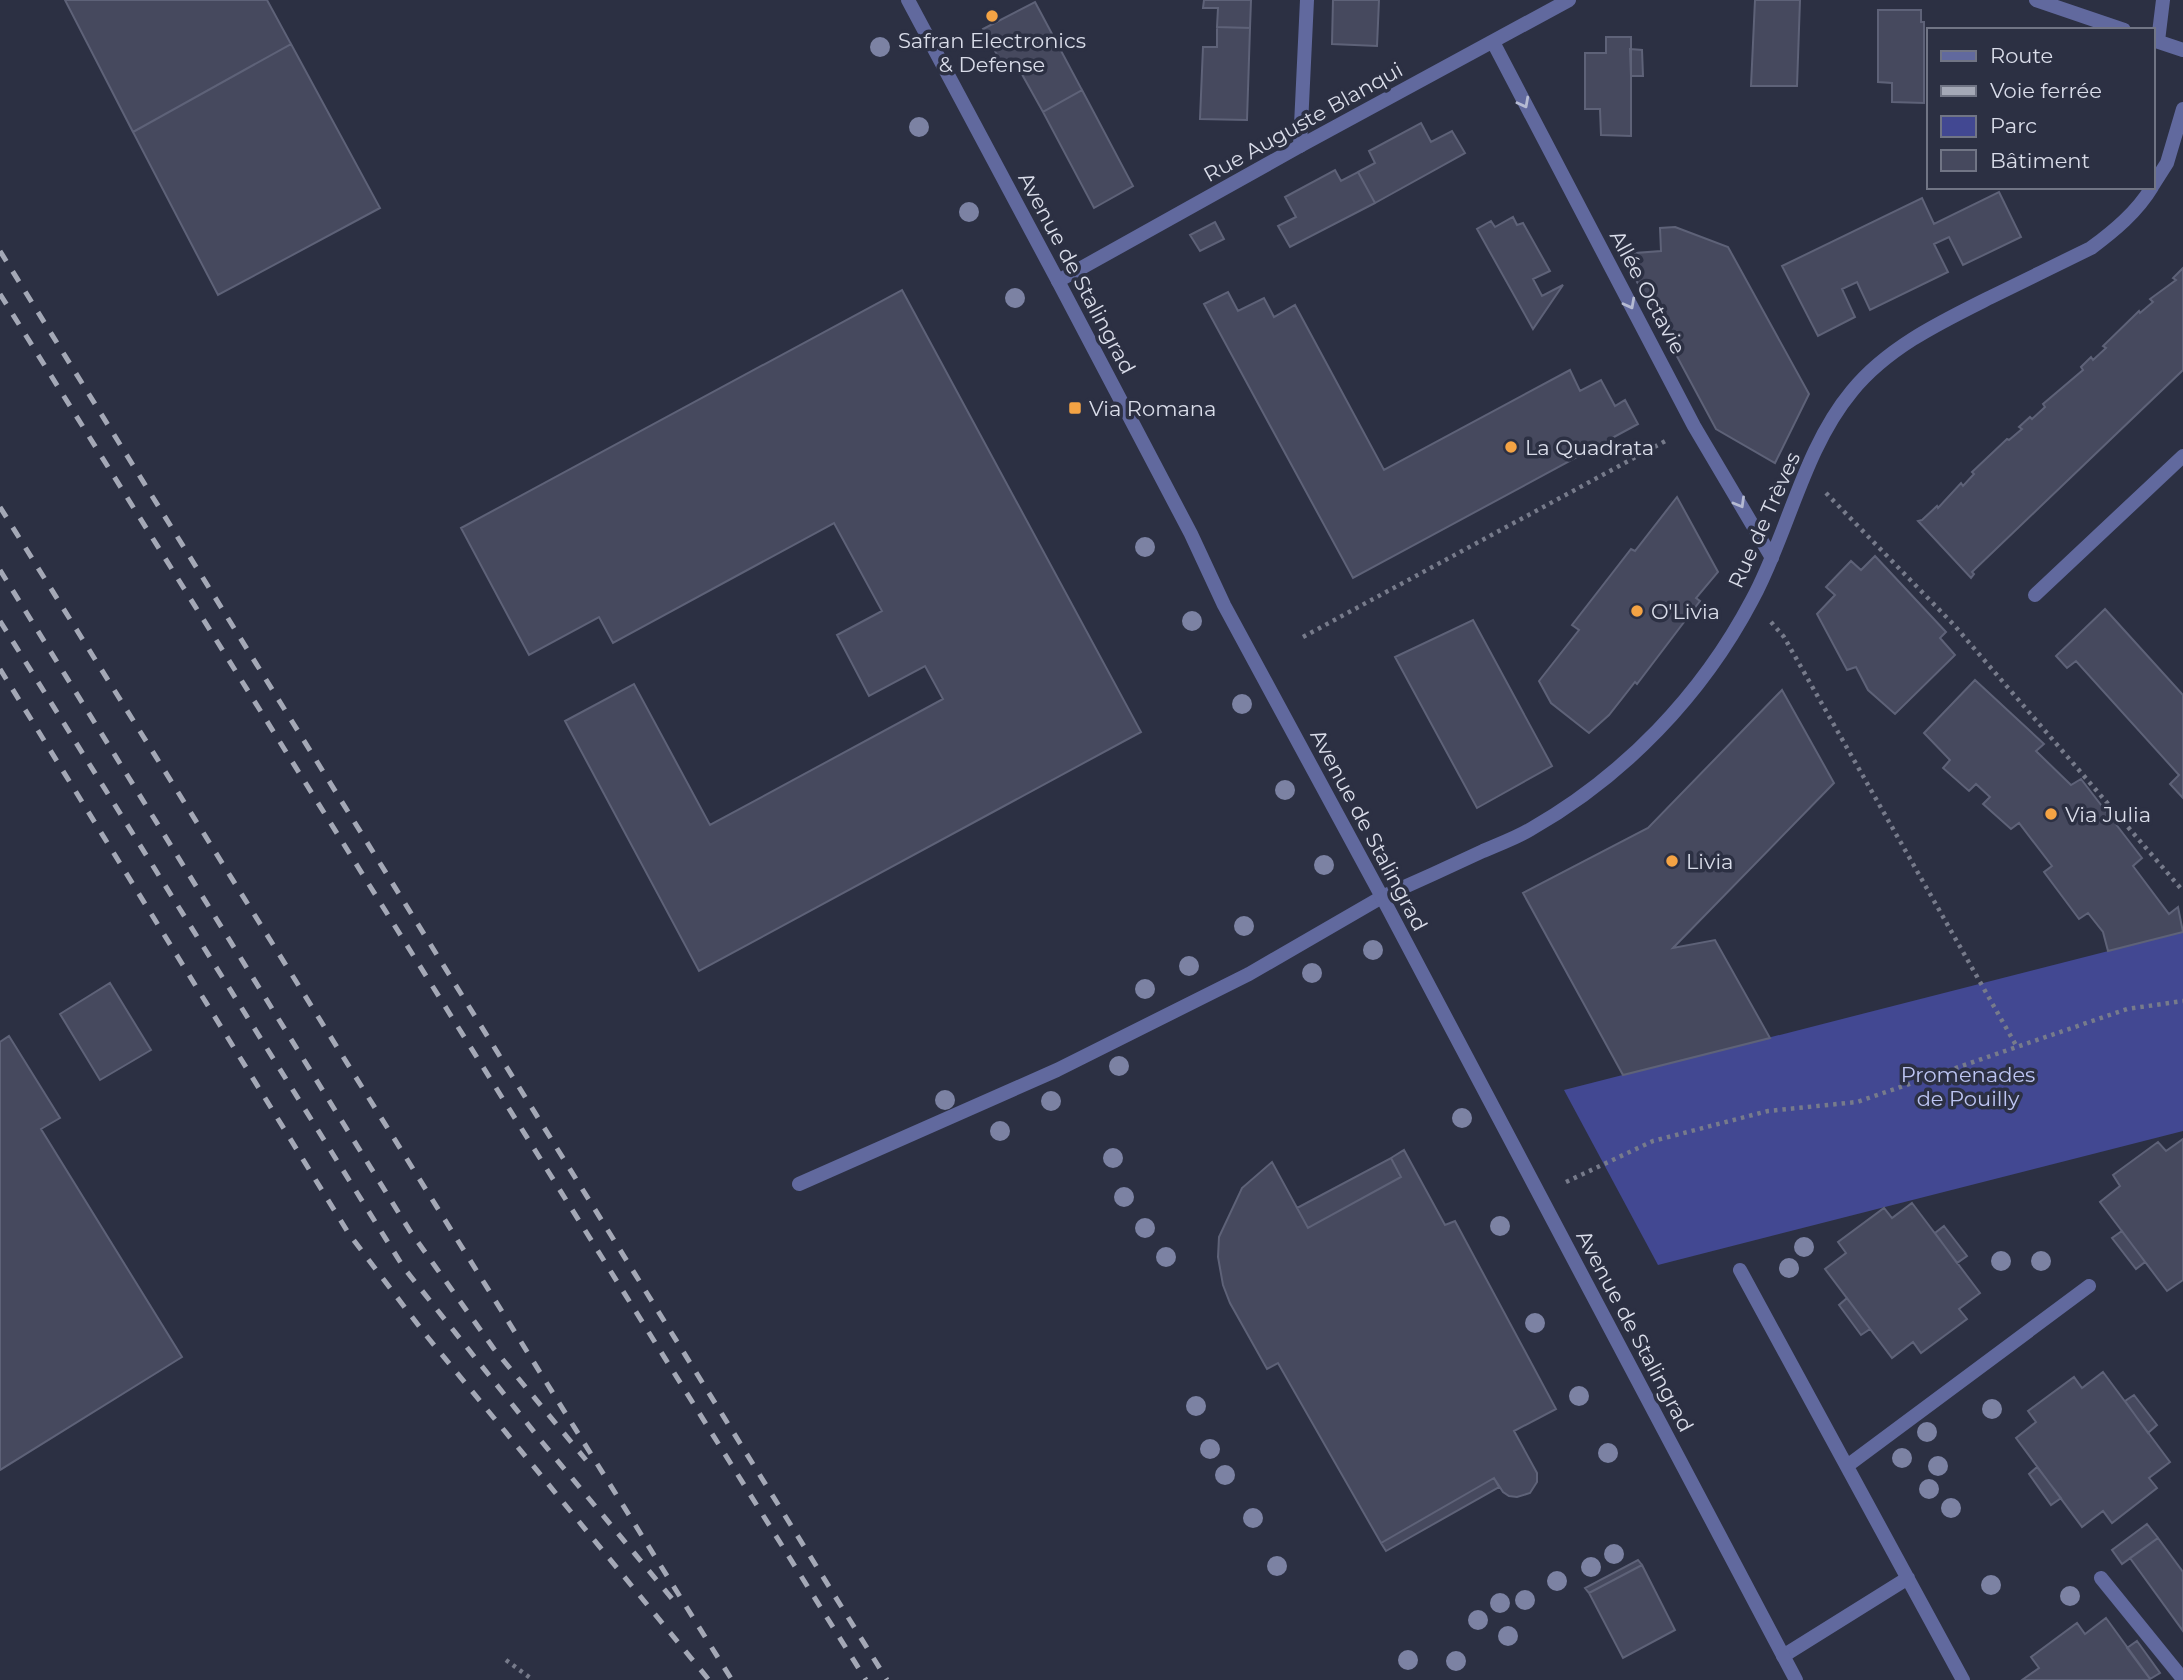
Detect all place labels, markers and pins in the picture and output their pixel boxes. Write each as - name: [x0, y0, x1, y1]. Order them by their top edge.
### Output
- marker: Safran Electronics & Defense: [984, 8, 1000, 24]
- place label: Safran Electronics & Defense: [898, 28, 1086, 77]
- place label: Via Romana: [1089, 396, 1216, 421]
- marker: Via Romana: [1067, 400, 1083, 416]
- place label: La Quadrata: [1525, 435, 1654, 460]
- marker: La Quadrata: [1503, 439, 1519, 455]
- place label: O'Livia: [1651, 599, 1720, 624]
- marker: O'Livia: [1629, 603, 1645, 619]
- place label: Via Julia: [2065, 802, 2151, 827]
- marker: Via Julia: [2043, 806, 2059, 822]
- place label: Livia: [1686, 849, 1733, 874]
- marker: Livia: [1664, 853, 1680, 869]

